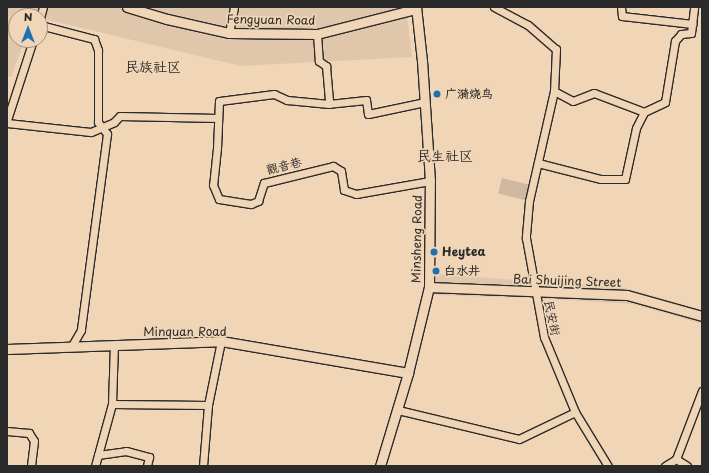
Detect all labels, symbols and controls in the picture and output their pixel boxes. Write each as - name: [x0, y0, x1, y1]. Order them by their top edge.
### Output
- north arrow: [8, 8, 48, 48]
- text: N: [24, 8, 32, 25]
- street label: Fengyuan Road: [227, 12, 315, 28]
- district label: 民族社区: [125, 59, 181, 75]
- place label: 广漪烧鸟: [445, 87, 493, 101]
- marker: 广漪烧鸟: [432, 89, 442, 99]
- district label: 民生社区: [417, 148, 473, 164]
- street label: 觀音巷: [265, 155, 303, 177]
- street label: Minsheng Road: [409, 195, 425, 283]
- place label: Heytea: [442, 245, 486, 259]
- marker: Heytea: [429, 247, 439, 257]
- place label: 白水井: [444, 264, 480, 278]
- marker: 白水井: [431, 266, 441, 276]
- street label: Bai Shuijing Street: [513, 272, 621, 290]
- street label: 民安街: [541, 299, 563, 337]
- street label: Minquan Road: [143, 325, 227, 339]

